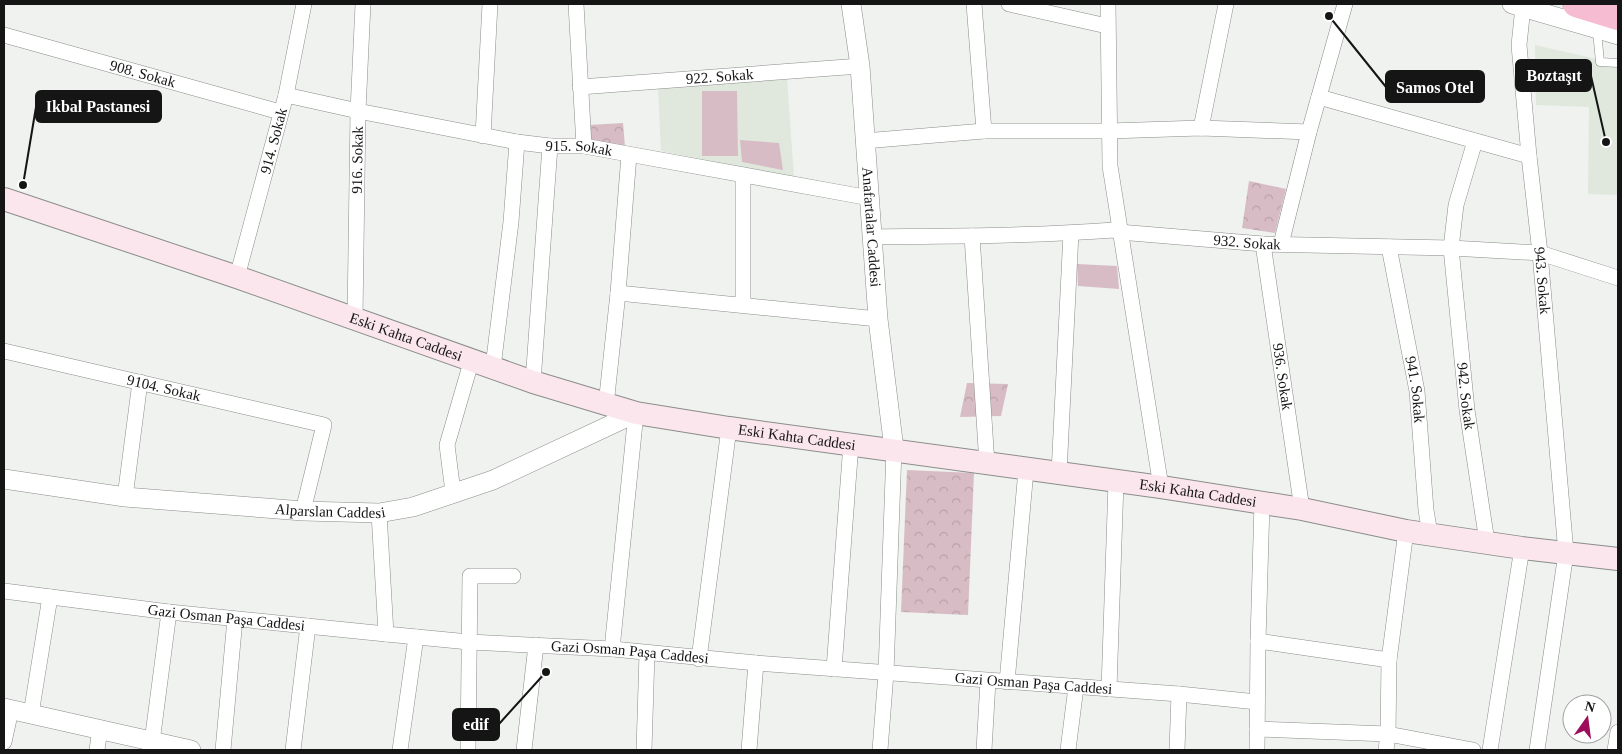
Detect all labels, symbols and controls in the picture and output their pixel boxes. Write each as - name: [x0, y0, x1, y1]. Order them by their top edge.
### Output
- street label: 908. Sokak: [108, 57, 178, 91]
- callout: Boztaşıt: [1516, 60, 1591, 91]
- street label: 922. Sokak: [685, 66, 754, 87]
- text: Boztaşıt: [1526, 67, 1582, 85]
- callout: Samos Otel: [1386, 71, 1484, 102]
- text: Samos Otel: [1396, 79, 1474, 96]
- callout: Ikbal Pastanesi: [36, 91, 161, 122]
- text: Ikbal Pastanesi: [46, 98, 151, 115]
- street label: 914. Sokak: [257, 106, 290, 176]
- street label: 916. Sokak: [349, 126, 366, 194]
- street label: 915. Sokak: [544, 137, 614, 159]
- street label: Anafartalar Caddesi: [859, 166, 884, 288]
- street label: 932. Sokak: [1213, 232, 1281, 252]
- street label: 943. Sokak: [1531, 246, 1553, 315]
- street label: Eski Kahta Caddesi: [347, 310, 464, 364]
- street label: 936. Sokak: [1270, 342, 1295, 412]
- street label: 941. Sokak: [1402, 355, 1427, 424]
- street label: 942. Sokak: [1454, 362, 1478, 431]
- street label: 9104. Sokak: [125, 372, 203, 404]
- street label: Eski Kahta Caddesi: [737, 421, 857, 453]
- street label: Eski Kahta Caddesi: [1138, 476, 1258, 510]
- street label: Alparslan Caddesi: [274, 501, 387, 521]
- street label: Gazi Osman Paşa Caddesi: [147, 601, 306, 634]
- street label: Gazi Osman Paşa Caddesi: [551, 638, 709, 666]
- street label: Gazi Osman Paşa Caddesi: [954, 670, 1113, 697]
- north arrow: [1562, 694, 1612, 744]
- text: N: [1583, 698, 1597, 715]
- callout: edif: [453, 709, 499, 740]
- text: edif: [463, 716, 490, 733]

